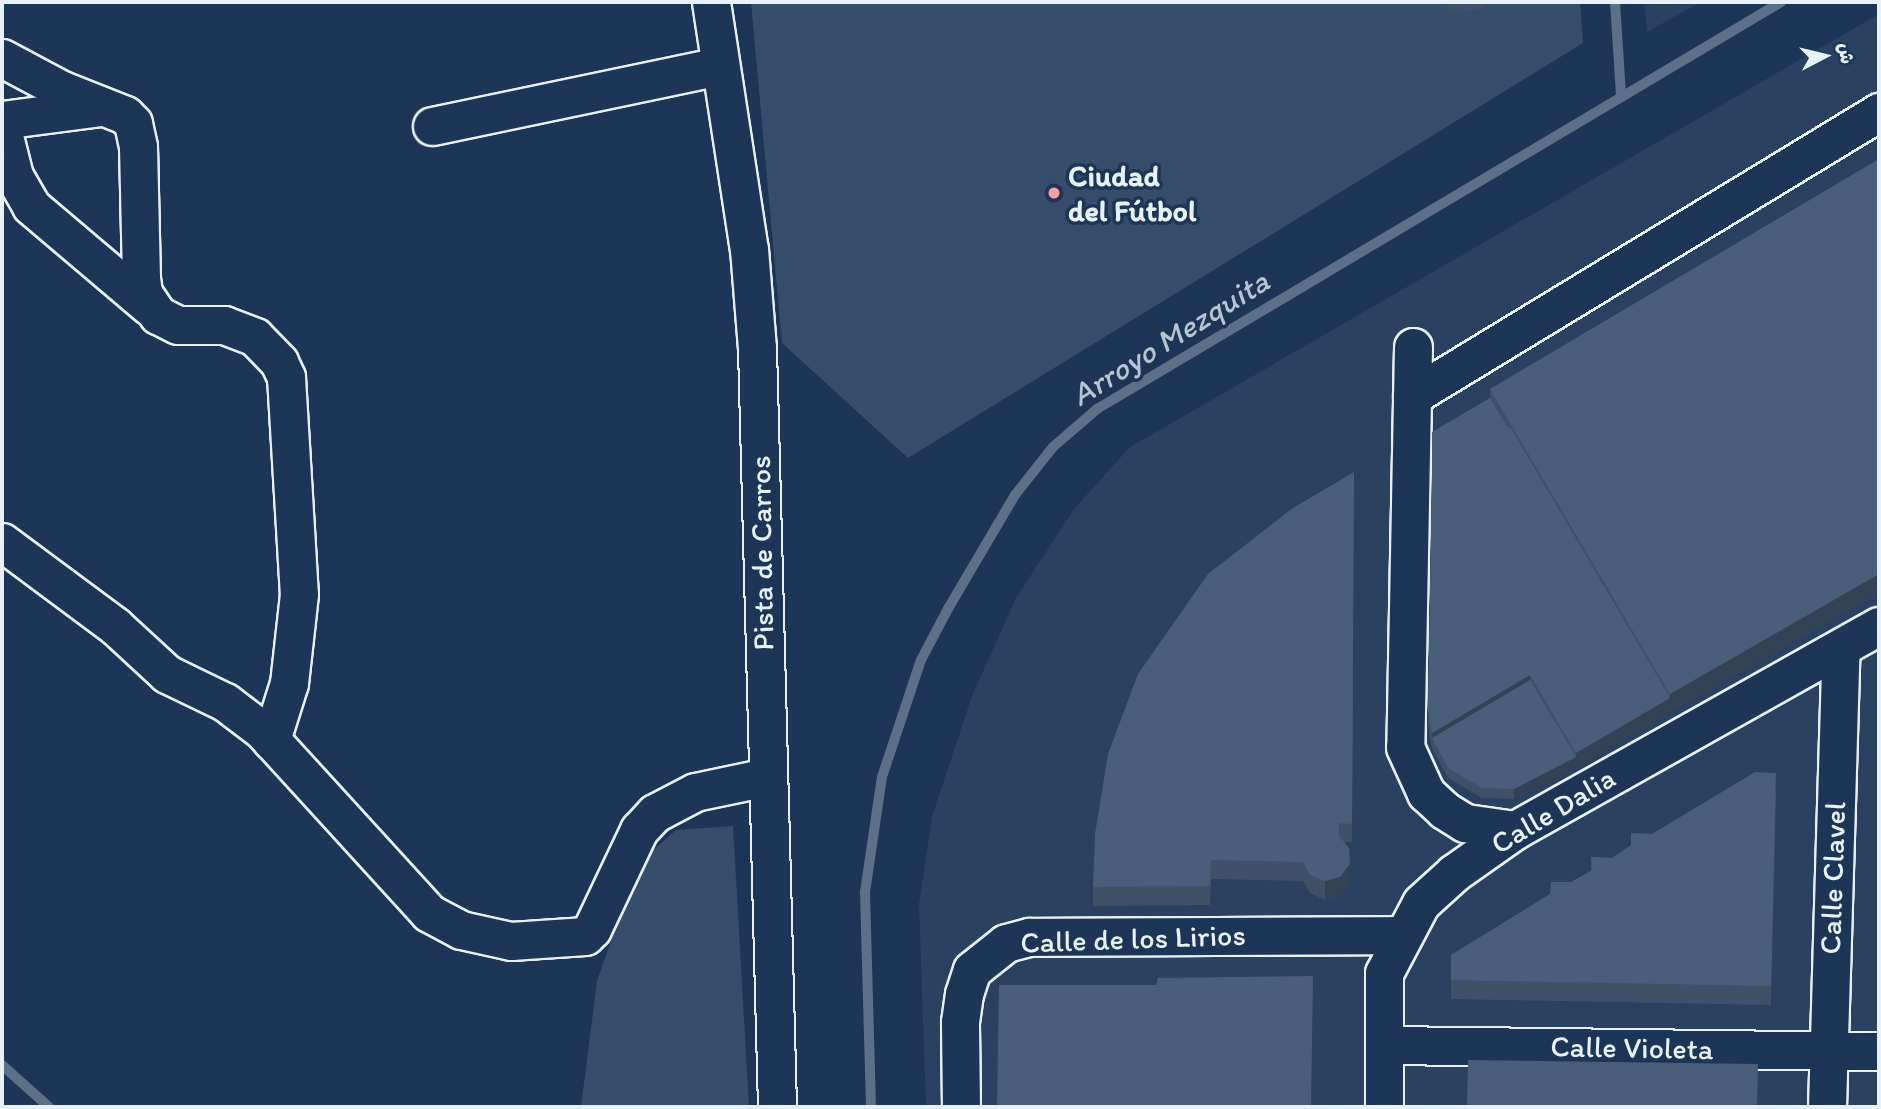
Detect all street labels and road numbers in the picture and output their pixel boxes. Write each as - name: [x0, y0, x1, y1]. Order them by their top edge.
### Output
- street label: Pista de Carros: [742, 455, 782, 651]
- street label: Calle Dalia: [1484, 759, 1622, 863]
- street label: Calle Clavel: [1812, 801, 1854, 955]
- street label: Calle de los Lirios: [1020, 917, 1246, 961]
- street label: Calle Violeta: [1550, 1029, 1714, 1067]

